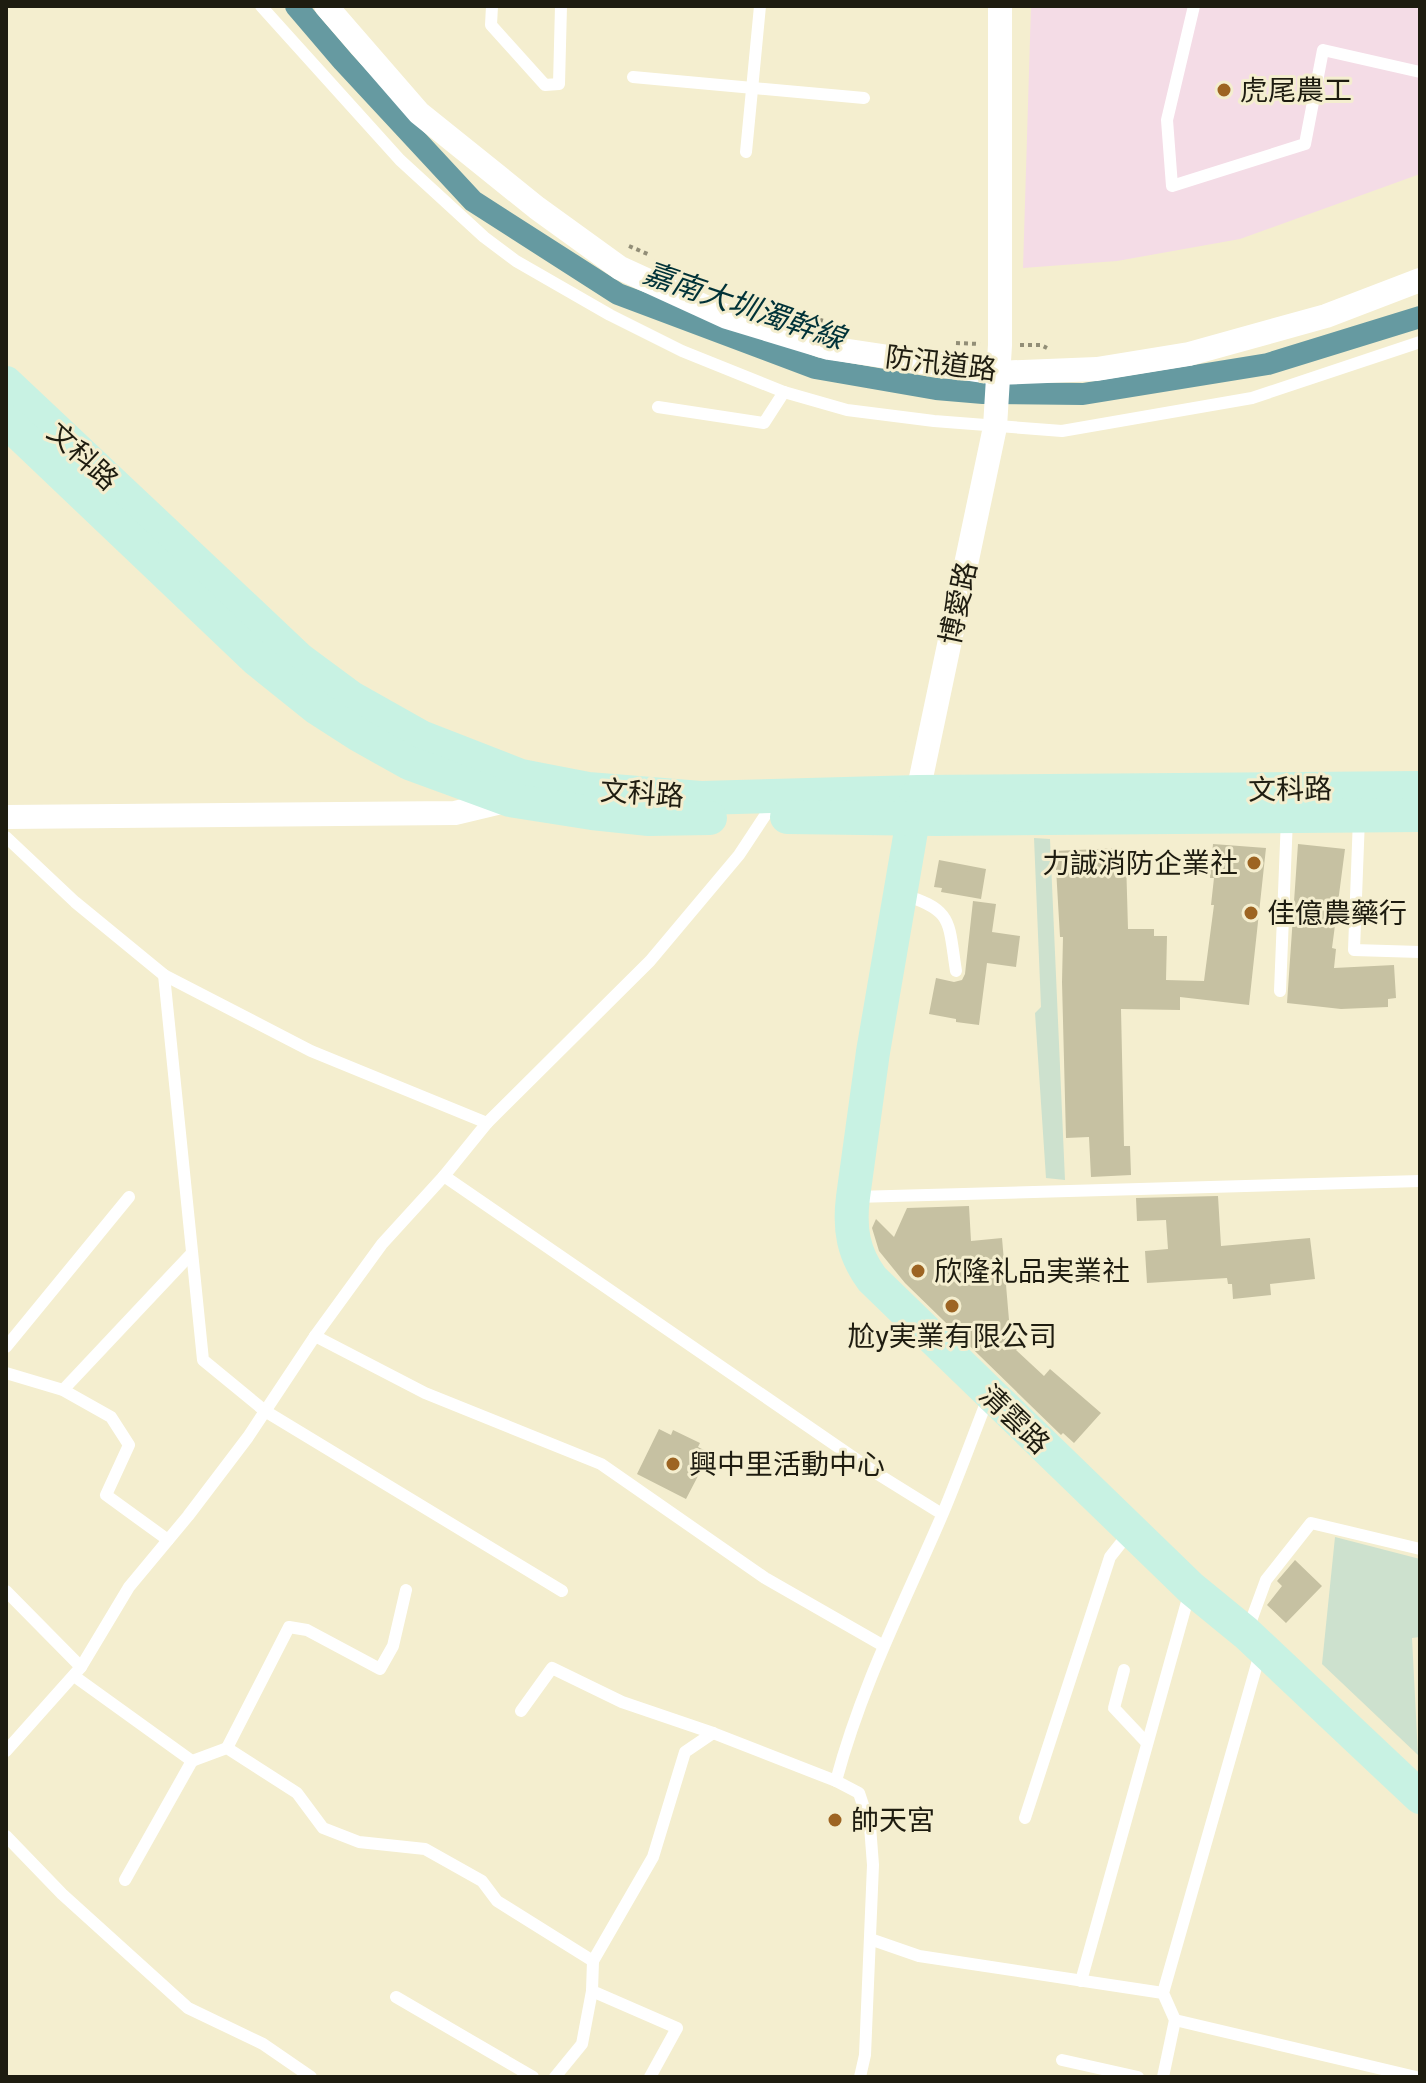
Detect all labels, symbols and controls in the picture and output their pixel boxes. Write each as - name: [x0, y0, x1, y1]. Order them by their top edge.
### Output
- place label: 虎尾農工: [1240, 74, 1352, 107]
- marker: 虎尾農工: [1215, 81, 1233, 99]
- water label: 嘉南大圳濁幹線: [639, 255, 852, 357]
- street label: 防汛道路: [883, 340, 999, 387]
- street label: 文科路: [41, 416, 125, 497]
- street label: 博愛路: [934, 559, 983, 648]
- street label: 文科路: [1248, 772, 1332, 807]
- street label: 文科路: [599, 774, 685, 813]
- place label: 力誠消防企業社: [1042, 847, 1238, 880]
- marker: 力誠消防企業社: [1245, 854, 1263, 872]
- place label: 佳億農藥行: [1267, 897, 1407, 930]
- marker: 佳億農藥行: [1242, 904, 1260, 922]
- place label: 欣隆礼品実業社: [934, 1255, 1130, 1288]
- marker: 欣隆礼品実業社: [909, 1262, 927, 1280]
- marker: 尬y実業有限公司: [943, 1297, 961, 1315]
- place label: 尬y実業有限公司: [847, 1320, 1057, 1353]
- street label: 清雲路: [973, 1378, 1056, 1460]
- place label: 興中里活動中心: [689, 1448, 885, 1481]
- marker: 興中里活動中心: [664, 1455, 682, 1473]
- place label: 帥天宮: [851, 1804, 935, 1837]
- marker: 帥天宮: [826, 1811, 844, 1829]

